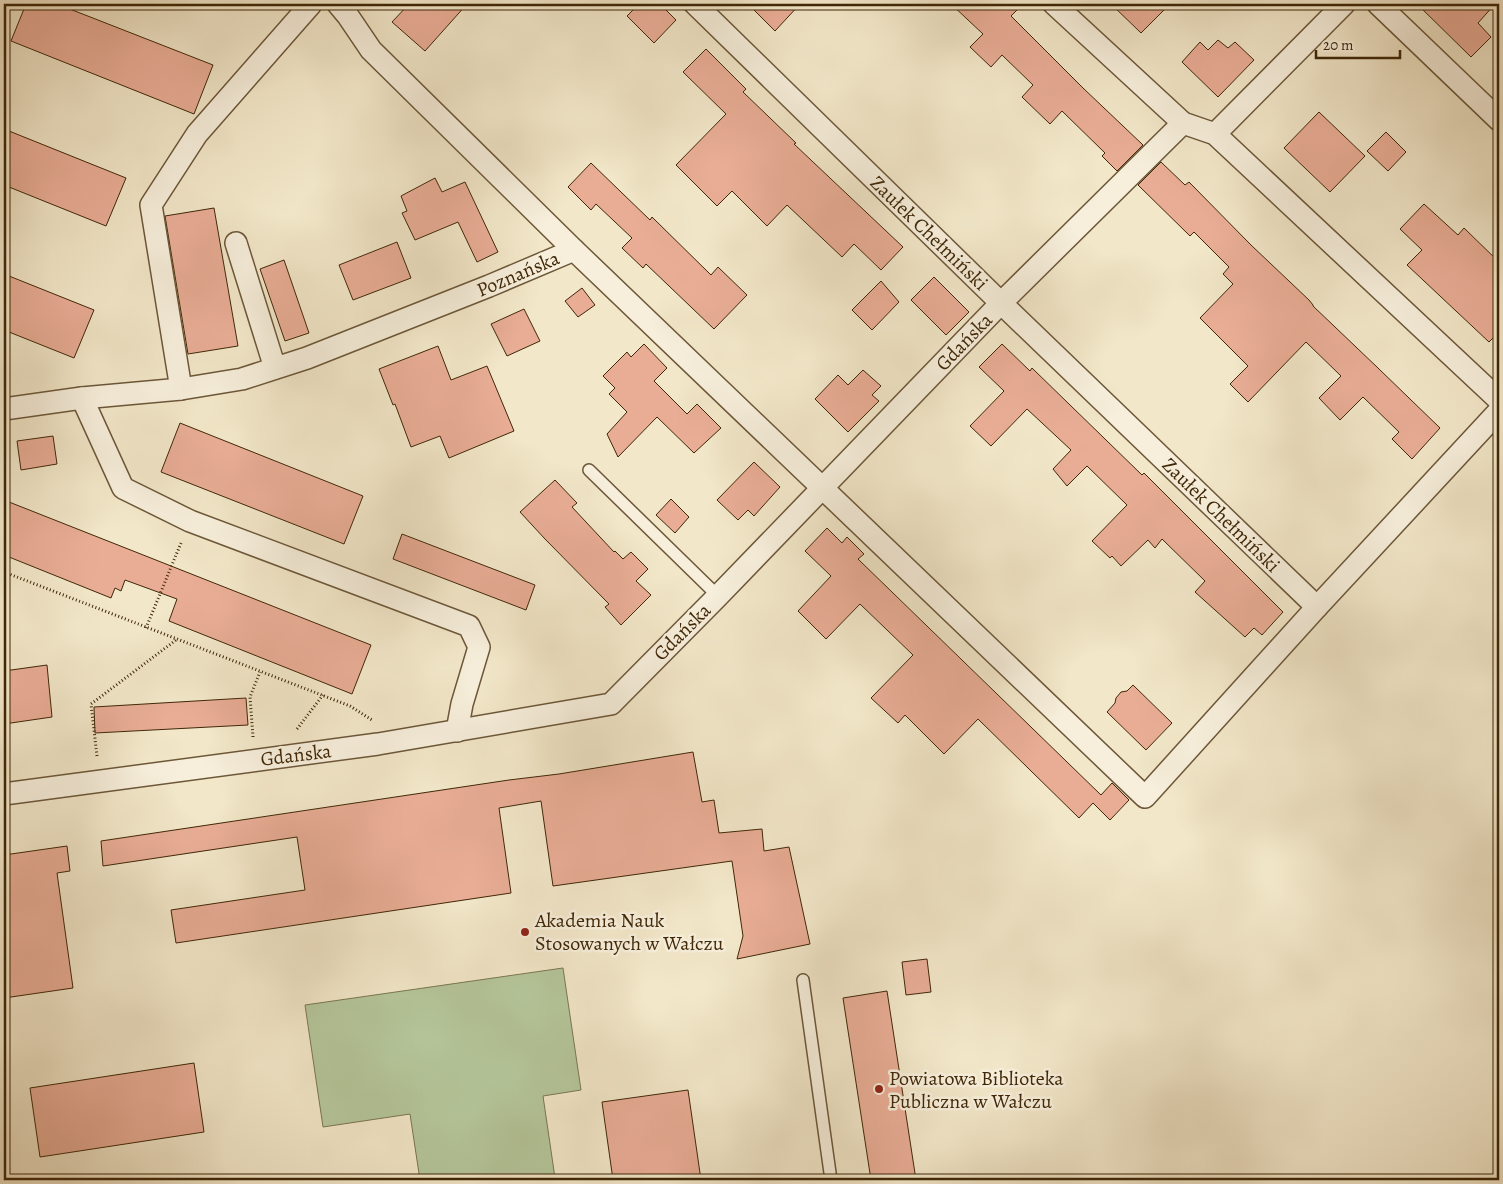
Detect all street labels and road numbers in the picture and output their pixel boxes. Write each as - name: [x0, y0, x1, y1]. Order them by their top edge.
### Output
- street label: Zaułek Chełmiński: [864, 170, 994, 296]
- street label: Poznańska: [472, 244, 564, 304]
- street label: Gdańska: [930, 307, 999, 377]
- street label: Zaułek Chełmiński: [1156, 452, 1286, 578]
- street label: Gdańska: [647, 597, 717, 667]
- street label: Gdańska: [259, 737, 334, 773]

